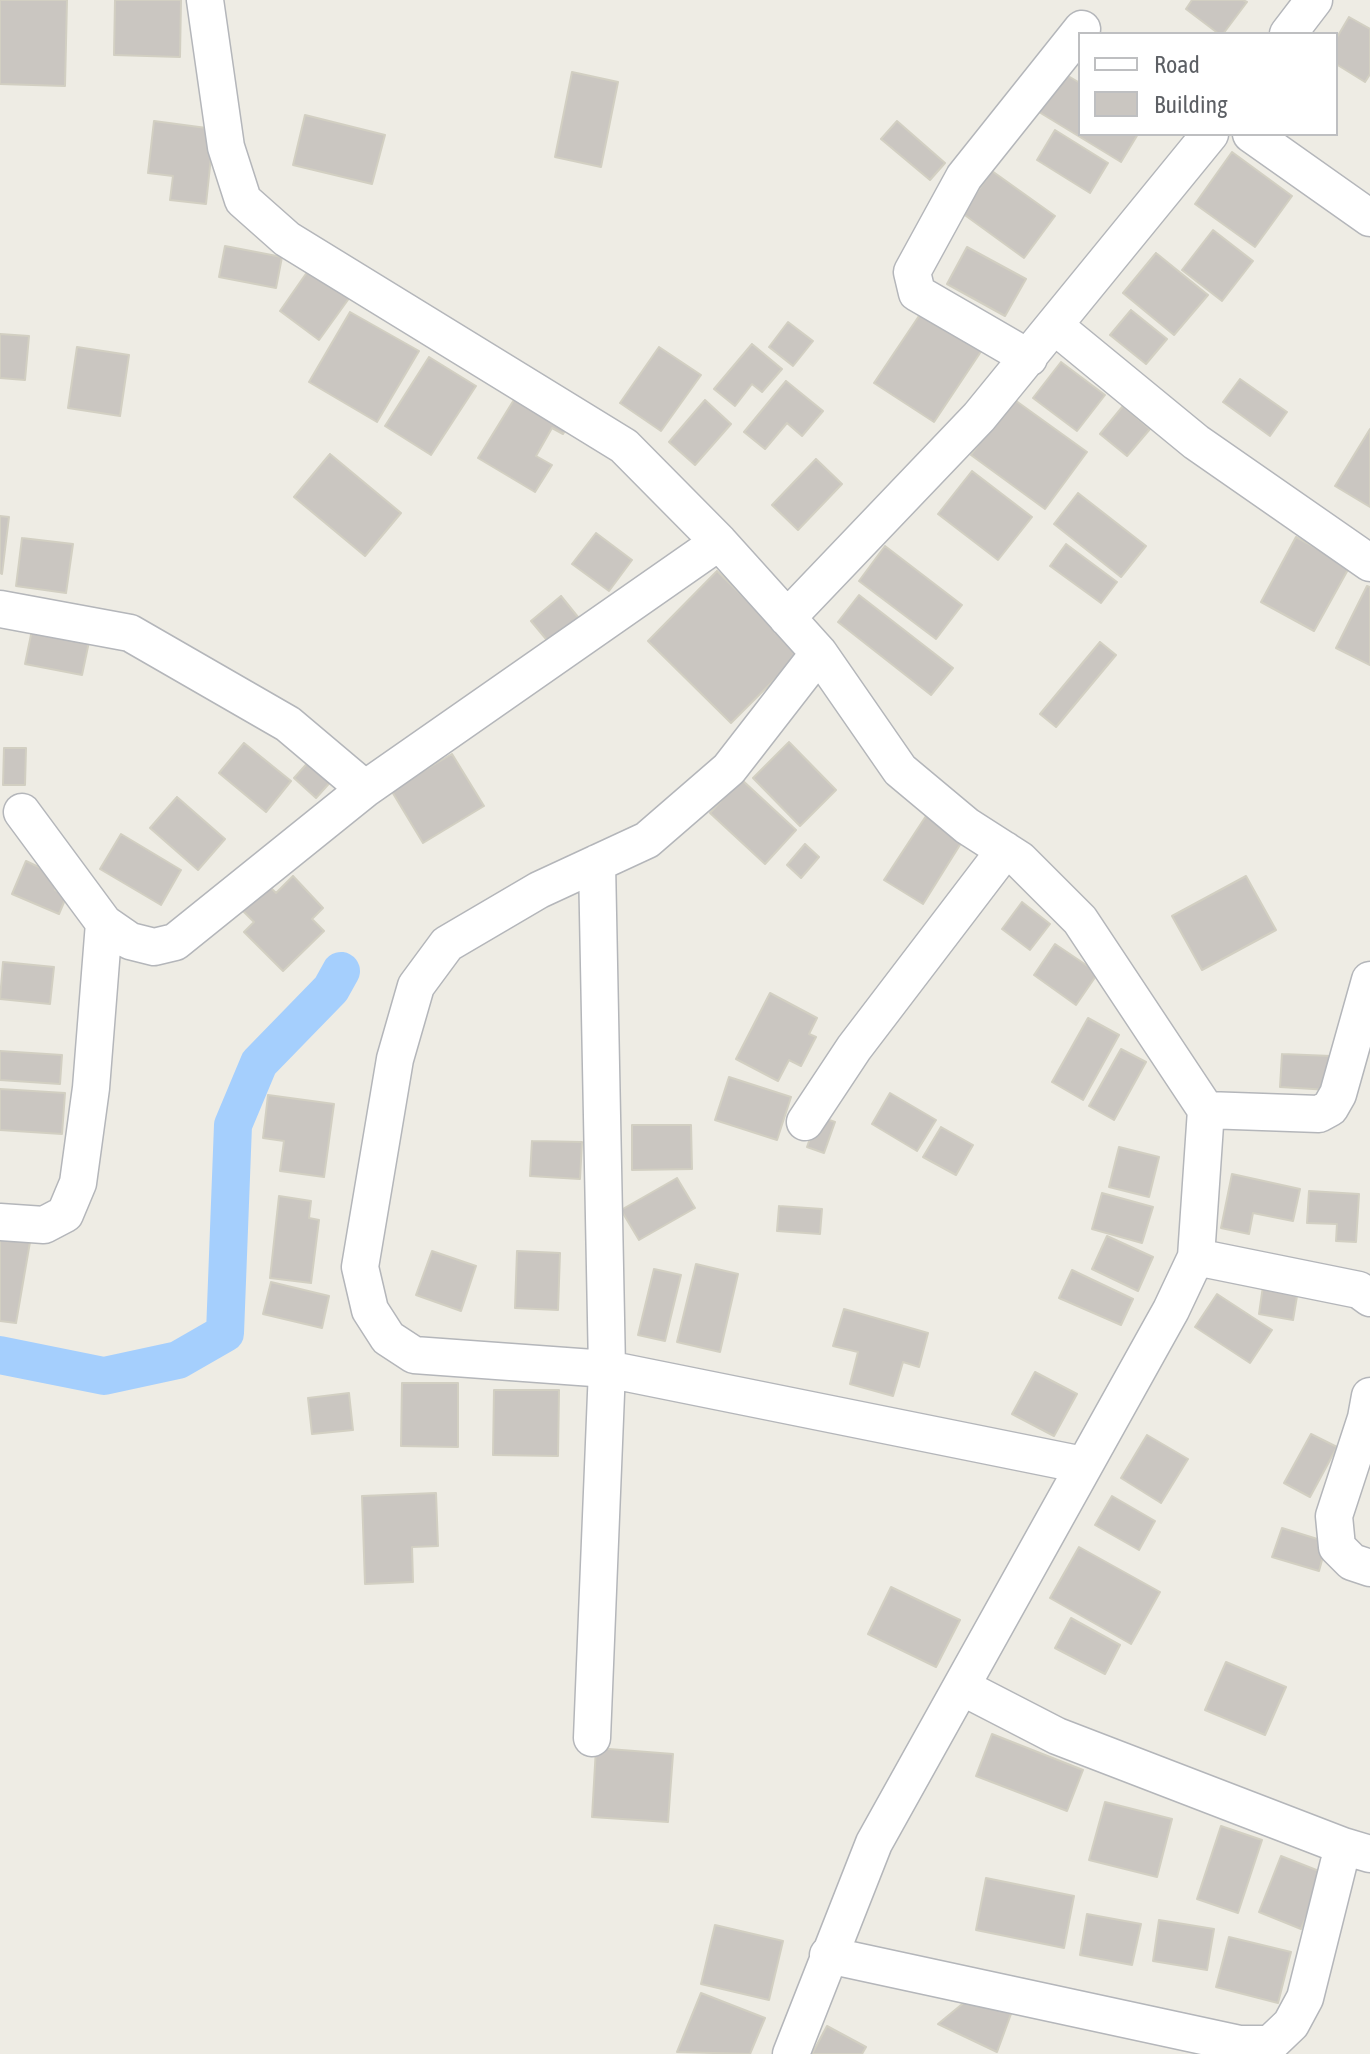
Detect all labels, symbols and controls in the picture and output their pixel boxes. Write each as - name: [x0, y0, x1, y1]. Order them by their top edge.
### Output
- legend: [1078, 32, 1338, 136]
- text: Road: [1154, 51, 1200, 78]
- text: Building: [1154, 91, 1227, 118]

